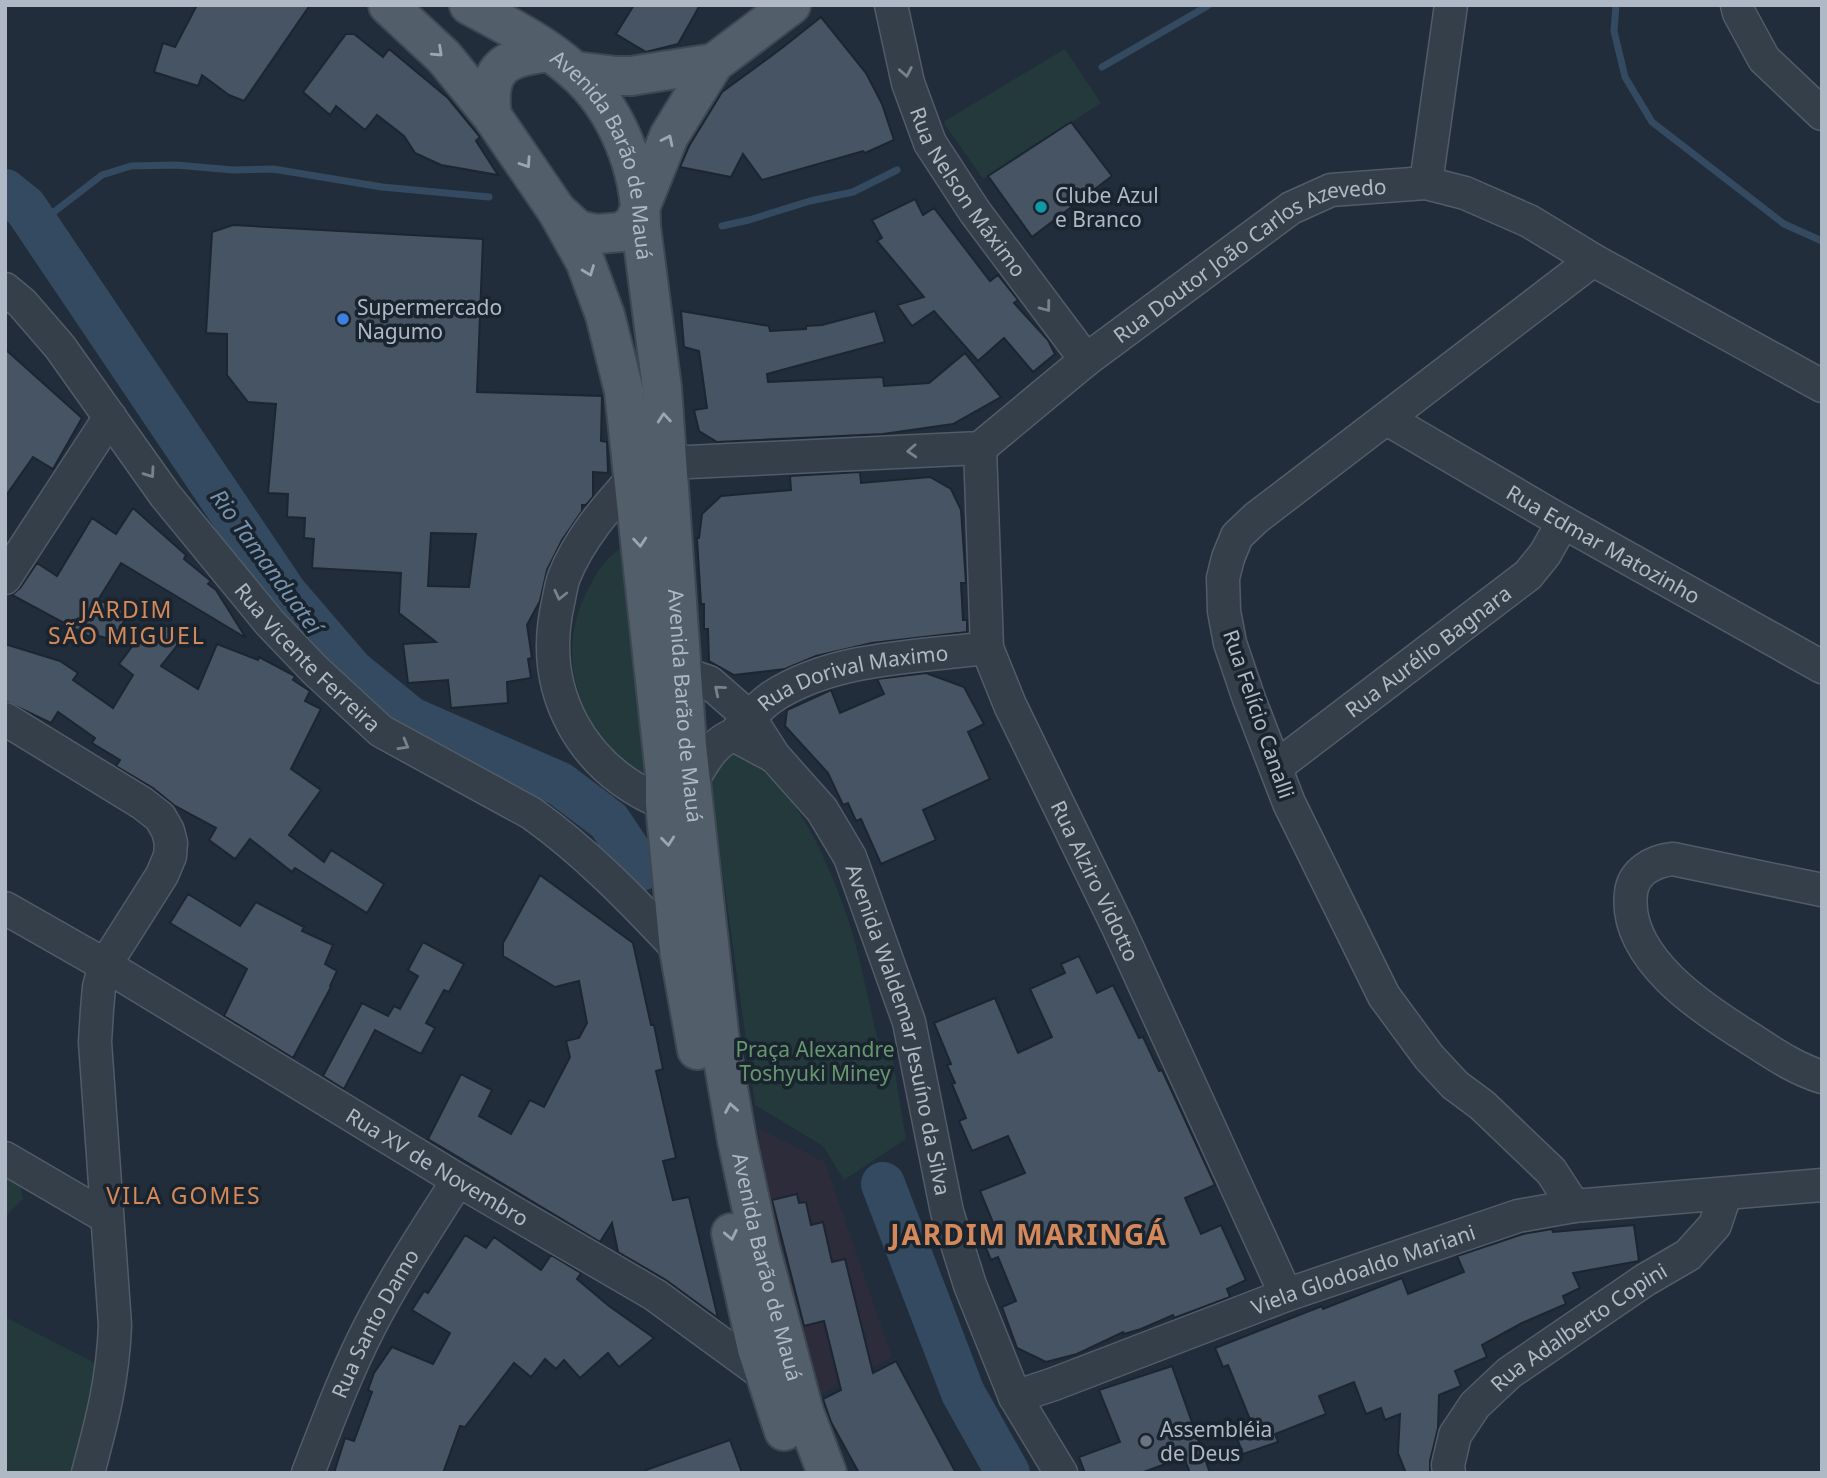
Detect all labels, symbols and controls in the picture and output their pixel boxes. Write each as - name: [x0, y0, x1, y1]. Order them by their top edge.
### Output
- one-way arrow: [430, 43, 443, 56]
- street label: Avenida Barão de Mauá: [545, 43, 659, 261]
- one-way arrow: [897, 66, 912, 78]
- street label: Rua Nelson Máximo: [904, 103, 1033, 283]
- one-way arrow: [659, 135, 673, 147]
- one-way arrow: [517, 155, 530, 168]
- street label: Rua Doutor João Carlos Azevedo: [1107, 172, 1387, 349]
- place label: Clube Azul e Branco: [1055, 181, 1159, 233]
- marker: Clube Azul e Branco: [1033, 199, 1049, 215]
- one-way arrow: [581, 265, 595, 277]
- place label: Supermercado Nagumo: [357, 293, 502, 345]
- one-way arrow: [1038, 299, 1051, 312]
- marker: Supermercado Nagumo: [335, 311, 351, 327]
- one-way arrow: [657, 413, 672, 424]
- one-way arrow: [906, 443, 917, 458]
- one-way arrow: [141, 465, 154, 478]
- street label: Rua Edmar Matozinho: [1501, 478, 1705, 610]
- water label: Rio Tamanduateí: [203, 482, 332, 642]
- one-way arrow: [632, 536, 647, 547]
- street label: Rua Vicente Ferreira: [229, 577, 387, 738]
- street label: Rua Aurélio Bagnara: [1339, 579, 1517, 724]
- street label: Avenida Barão de Mauá: [662, 588, 709, 824]
- one-way arrow: [553, 589, 568, 601]
- district label: JARDIM SÃO MIGUEL: [48, 593, 206, 651]
- street label: Rua Felício Canalli: [1217, 626, 1301, 802]
- street label: Rua Dorival Maximo: [751, 638, 949, 717]
- one-way arrow: [715, 686, 728, 698]
- one-way arrow: [397, 737, 409, 750]
- street label: Rua Alziro Vidotto: [1045, 796, 1146, 966]
- one-way arrow: [661, 835, 676, 847]
- street label: Avenida Waldemar Jesuíno da Silva: [840, 860, 957, 1198]
- park label: Praça Alexandre Toshyuki Miney: [735, 1035, 895, 1087]
- street label: Rua XV de Novembro: [341, 1101, 534, 1232]
- one-way arrow: [724, 1102, 739, 1114]
- street label: Avenida Barão de Mauá: [726, 1150, 809, 1384]
- district label: VILA GOMES: [106, 1179, 262, 1211]
- district label: JARDIM MARINGÁ: [887, 1215, 1168, 1253]
- street label: Viela Glodoaldo Mariani: [1247, 1218, 1479, 1321]
- one-way arrow: [723, 1229, 738, 1241]
- street label: Rua Santo Damo: [325, 1243, 425, 1402]
- street label: Rua Adalberto Copini: [1484, 1256, 1672, 1398]
- place label: Assembléia de Deus: [1160, 1415, 1272, 1467]
- marker: Assembléia de Deus: [1138, 1433, 1154, 1449]

